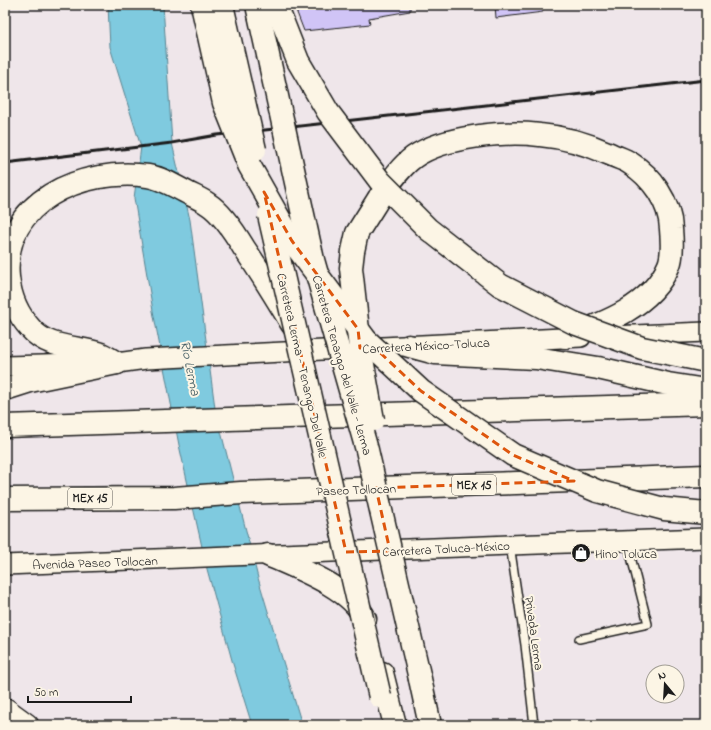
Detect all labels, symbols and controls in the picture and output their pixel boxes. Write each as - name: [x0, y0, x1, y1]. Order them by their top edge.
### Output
- street label: Carretera Lerma - Tenango Del Valle: [270, 271, 332, 460]
- street label: Carretera Tenango del Valle - Lerma: [306, 273, 376, 458]
- street label: Carretera México-Toluca: [362, 334, 490, 359]
- water label: Río Lerma: [174, 339, 205, 398]
- road number: MEX 15: [452, 475, 496, 495]
- street label: Paseo Tollocan: [316, 480, 396, 501]
- road number: MEX 15: [68, 488, 112, 508]
- street label: Carretera Toluca-México: [382, 537, 510, 562]
- shop icon: Hino Toluca: [570, 542, 592, 564]
- place label: Hino Toluca: [595, 545, 657, 564]
- street label: Avenida Paseo Tollocan: [32, 552, 158, 575]
- street label: Privada Lerma: [519, 595, 548, 671]
- north arrow: [645, 664, 685, 704]
- text: N: [656, 667, 668, 684]
- scale bar: [28, 678, 131, 704]
- text: 50 m: [34, 684, 58, 702]

